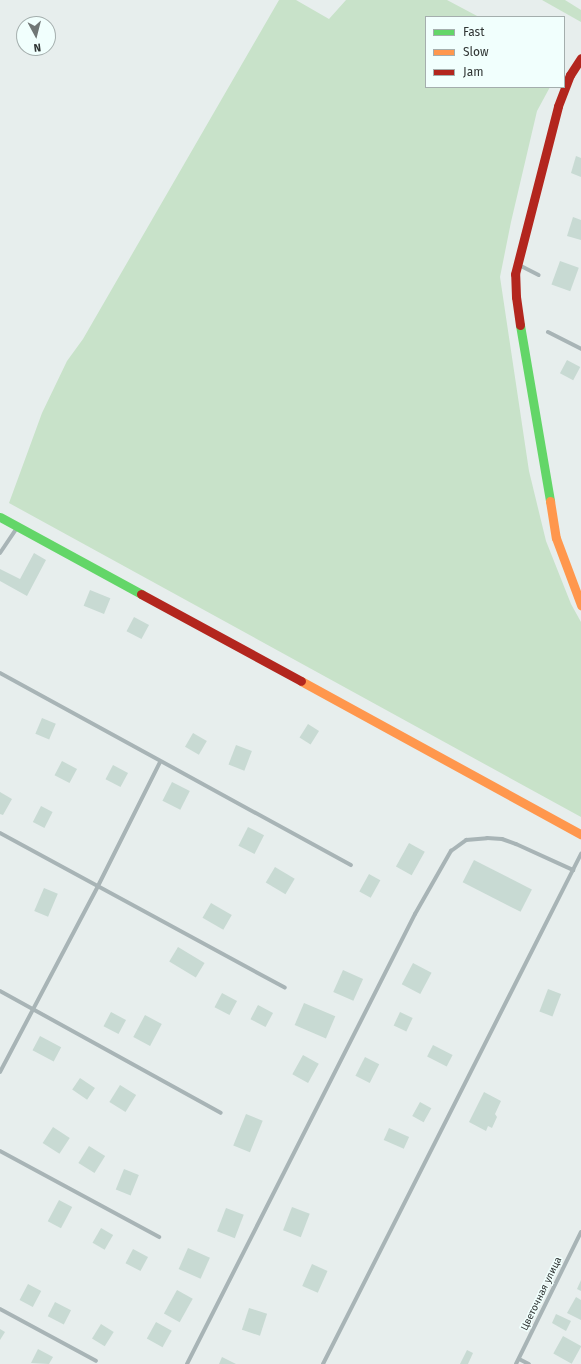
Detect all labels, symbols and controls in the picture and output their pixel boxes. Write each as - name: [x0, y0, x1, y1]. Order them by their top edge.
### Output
- north arrow: [16, 16, 56, 56]
- legend: [425, 16, 565, 88]
- text: Fast: [463, 25, 485, 39]
- text: N: [33, 41, 42, 54]
- text: Slow: [463, 45, 489, 59]
- text: Jam: [463, 65, 483, 79]
- street label: Цветочная улица: [519, 1255, 565, 1333]

